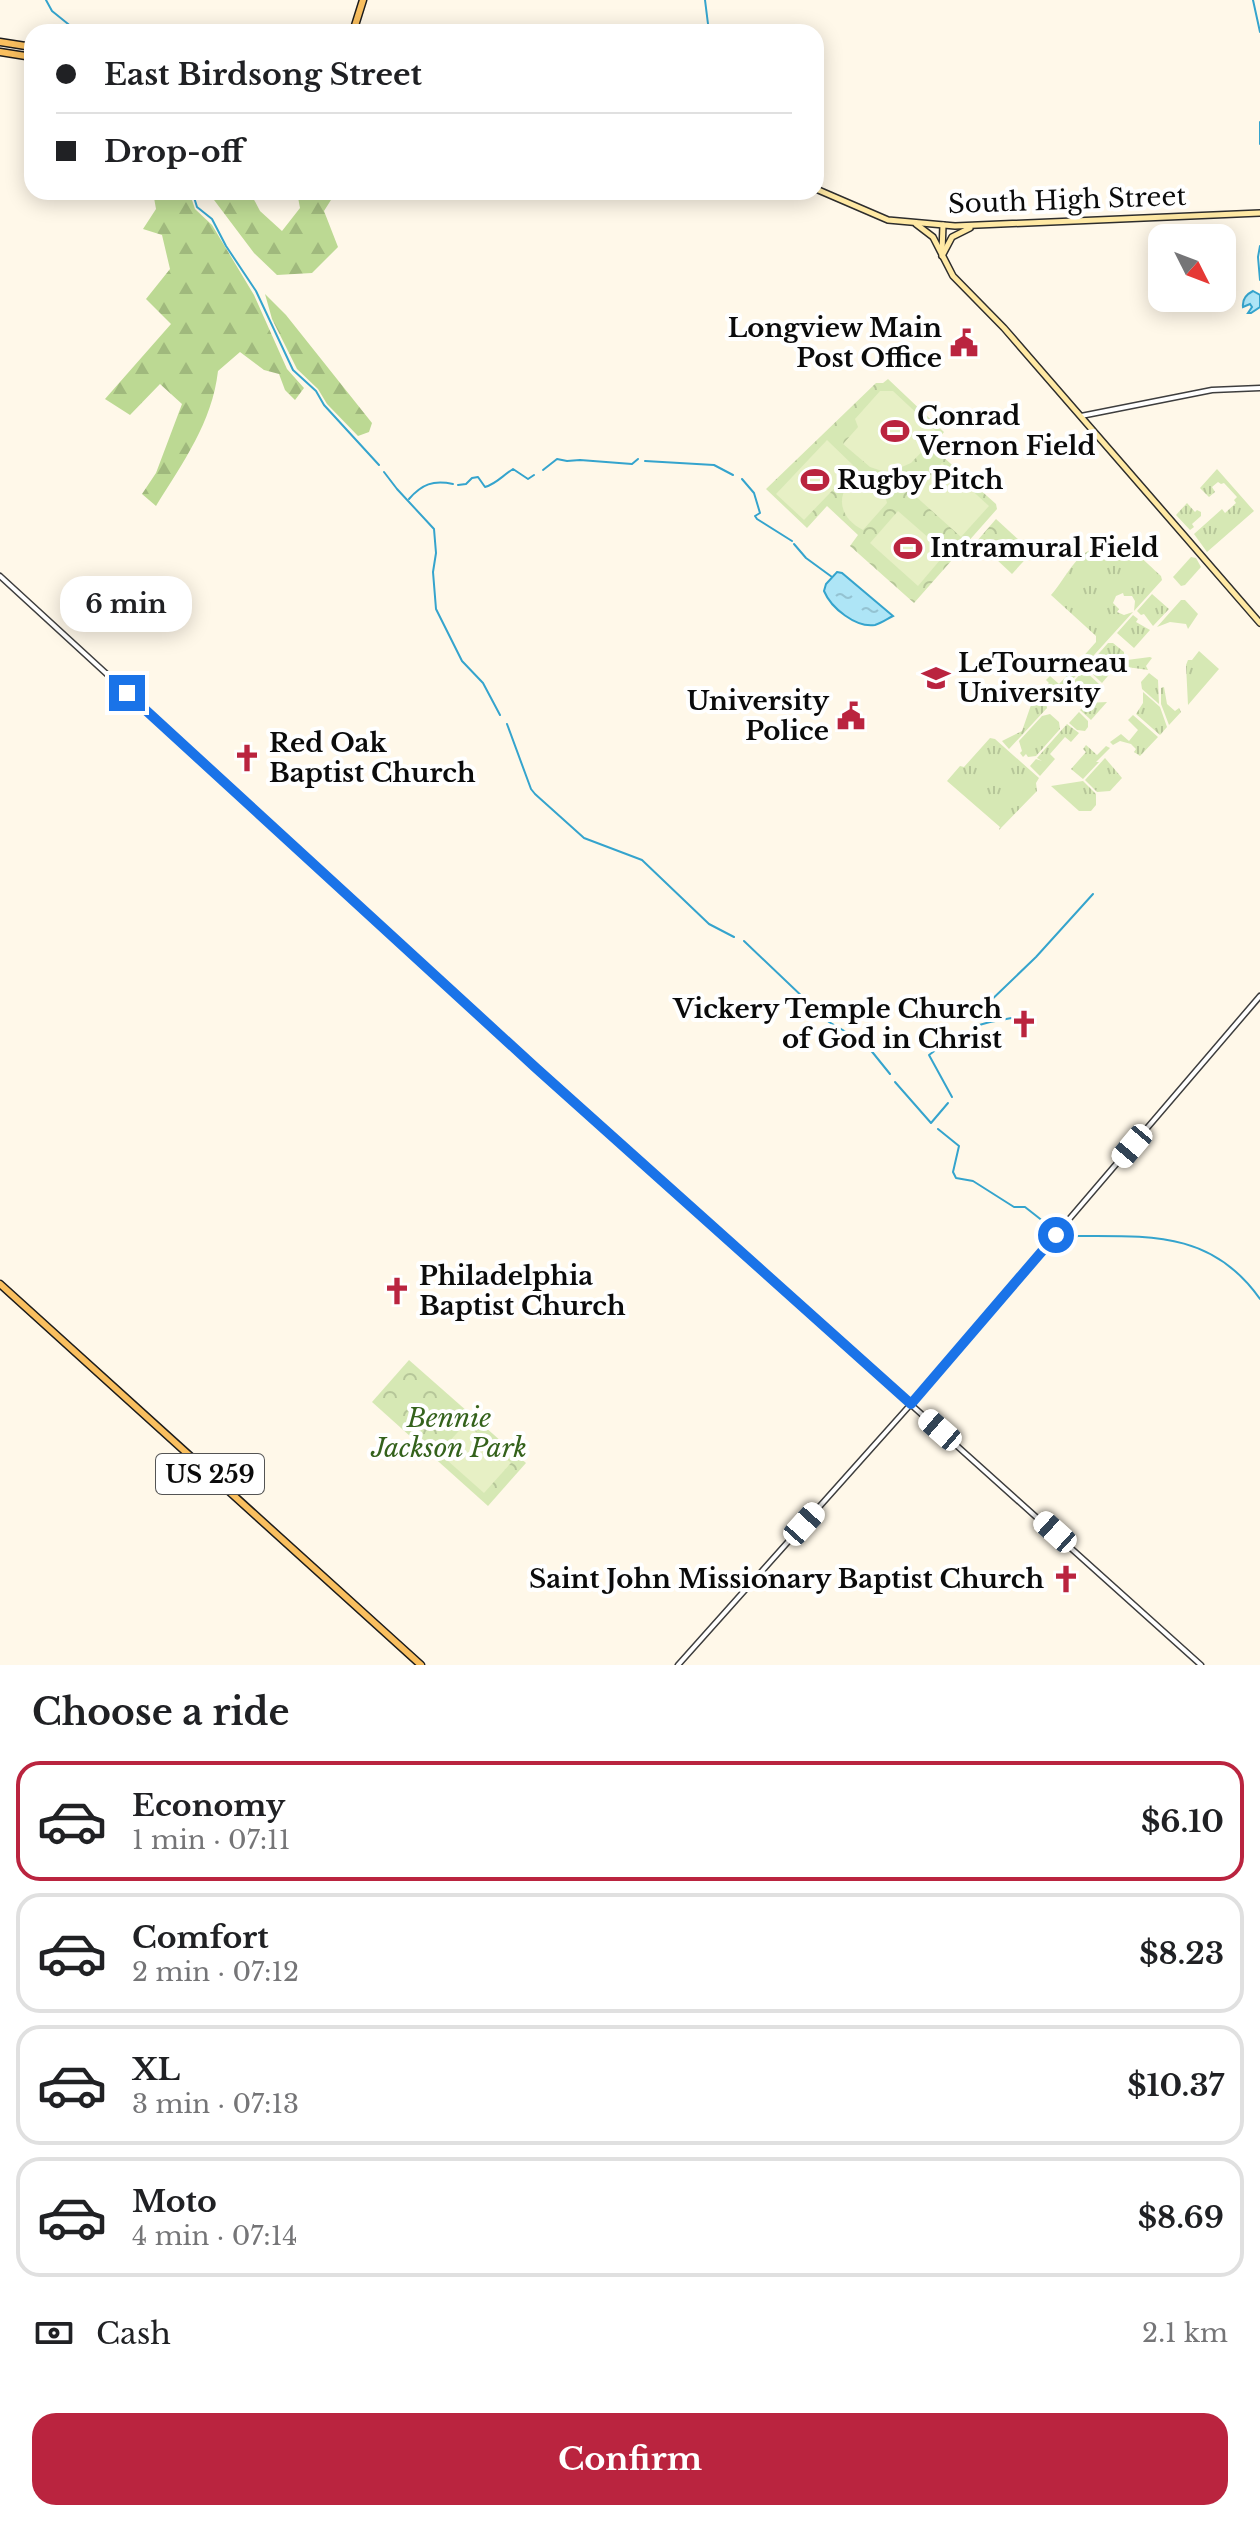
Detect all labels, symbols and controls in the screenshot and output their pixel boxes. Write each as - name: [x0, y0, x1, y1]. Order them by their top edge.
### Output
- text: East Birdsong Street: [104, 56, 422, 93]
- text: Drop-off: [104, 133, 244, 170]
- street label: South High Street: [947, 180, 1187, 220]
- north arrow: [1148, 224, 1236, 312]
- map controls: [1148, 224, 1236, 312]
- place label: Longview Main Post Office: [728, 312, 942, 374]
- public building icon: Longview Main Post Office: [949, 328, 979, 358]
- place label: Conrad Vernon Field: [916, 400, 1096, 462]
- sports icon: Conrad Vernon Field: [880, 416, 910, 446]
- place label: Rugby Pitch: [837, 464, 1004, 496]
- sports icon: Rugby Pitch: [800, 465, 830, 495]
- place label: Intramural Field: [930, 532, 1159, 564]
- sports icon: Intramural Field: [893, 533, 923, 563]
- callout: 6 min: [61, 577, 193, 633]
- text: 6 min: [85, 588, 167, 620]
- place label: LeTourneau University: [958, 647, 1128, 709]
- school or university icon: LeTourneau University: [921, 663, 951, 693]
- route end: [109, 675, 145, 711]
- place label: University Police: [687, 685, 829, 747]
- public building icon: University Police: [836, 701, 866, 731]
- place label: Red Oak Baptist Church: [269, 727, 476, 789]
- church icon: Red Oak Baptist Church: [232, 743, 262, 773]
- place label: Vickery Temple Church of God in Christ: [672, 993, 1002, 1055]
- church icon: Vickery Temple Church of God in Christ: [1009, 1009, 1039, 1039]
- car: [1107, 1120, 1157, 1172]
- route start: [1038, 1217, 1074, 1253]
- place label: Philadelphia Baptist Church: [419, 1260, 626, 1322]
- church icon: Philadelphia Baptist Church: [382, 1276, 412, 1306]
- park label: Bennie Jackson Park: [370, 1402, 527, 1464]
- car: [914, 1405, 966, 1455]
- road number: US 259: [156, 1454, 264, 1494]
- car: [779, 1498, 829, 1550]
- car: [1029, 1507, 1081, 1557]
- place label: Saint John Missionary Baptist Church: [529, 1563, 1044, 1595]
- church icon: Saint John Missionary Baptist Church: [1051, 1564, 1081, 1594]
- text: Choose a ride: [32, 1690, 289, 1735]
- icon: car: [36, 1785, 108, 1857]
- text: Economy: [132, 1787, 285, 1824]
- text: $6.10: [1141, 1803, 1224, 1840]
- text: 1 min · 07:11: [132, 1824, 290, 1856]
- icon: car: [36, 1917, 108, 1989]
- text: Comfort: [132, 1919, 269, 1956]
- text: $8.23: [1139, 1935, 1224, 1972]
- text: 2 min · 07:12: [132, 1956, 299, 1988]
- icon: car: [36, 2049, 108, 2121]
- text: XL: [132, 2051, 180, 2088]
- text: $10.37: [1127, 2067, 1224, 2104]
- text: 3 min · 07:13: [132, 2088, 299, 2120]
- icon: car: [36, 2181, 108, 2253]
- text: Moto: [132, 2183, 217, 2220]
- text: $8.69: [1138, 2199, 1224, 2236]
- text: 4 min · 07:14: [132, 2220, 298, 2252]
- icon: cash: [32, 2311, 76, 2355]
- text: Cash: [96, 2315, 171, 2352]
- text: 2.1 km: [1142, 2317, 1228, 2349]
- button: Confirm: [32, 2413, 1228, 2505]

